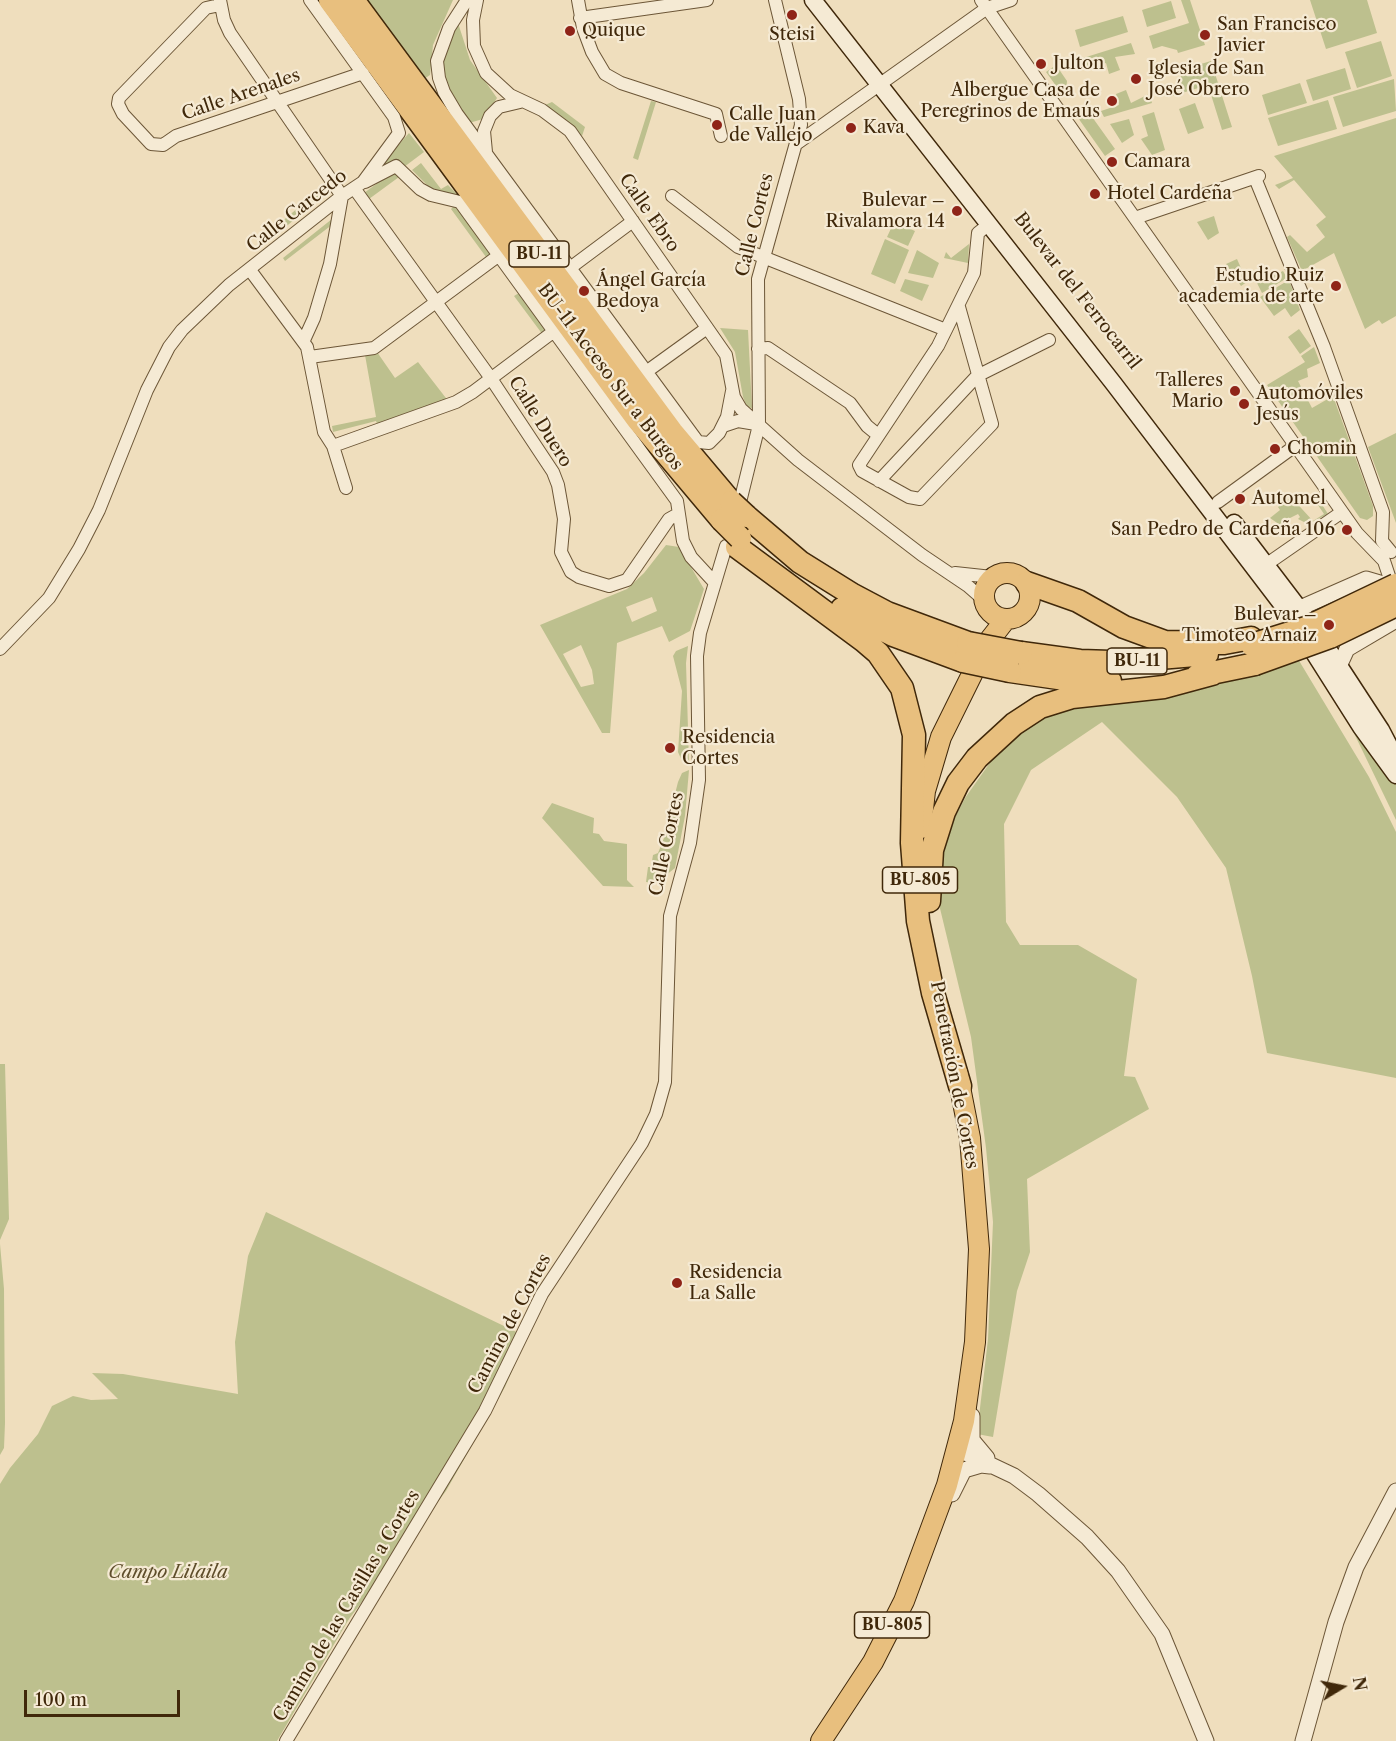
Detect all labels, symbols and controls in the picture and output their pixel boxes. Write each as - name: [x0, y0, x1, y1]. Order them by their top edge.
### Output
- marker: Steisi: [785, 8, 799, 22]
- place label: San Francisco Javier: [1217, 14, 1336, 57]
- place label: Quique: [582, 20, 646, 42]
- marker: Quique: [563, 24, 577, 38]
- place label: Steisi: [769, 24, 815, 46]
- marker: San Francisco Javier: [1198, 28, 1212, 42]
- place label: Julton: [1053, 53, 1104, 75]
- marker: Julton: [1034, 57, 1048, 71]
- place label: Iglesia de San José Obrero: [1148, 58, 1264, 100]
- street label: Calle Arenales: [179, 65, 303, 125]
- marker: Iglesia de San José Obrero: [1129, 72, 1143, 86]
- place label: Albergue Casa de Peregrinos de Emaús: [920, 80, 1100, 122]
- marker: Albergue Casa de Peregrinos de Emaús: [1105, 94, 1119, 108]
- place label: Calle Juan de Vallejo: [729, 104, 816, 146]
- place label: Kava: [863, 117, 905, 139]
- marker: Calle Juan de Vallejo: [710, 118, 724, 132]
- marker: Kava: [844, 121, 858, 135]
- place label: Camara: [1124, 151, 1191, 173]
- marker: Camara: [1105, 155, 1119, 169]
- street label: Calle Carcedo: [243, 165, 351, 257]
- street label: Calle Ebro: [614, 170, 684, 256]
- street label: Calle Cortes: [732, 171, 778, 279]
- place label: Hotel Cardeña: [1107, 183, 1232, 205]
- marker: Hotel Cardeña: [1088, 187, 1102, 201]
- place label: Bulevar – Rivalamora 14: [825, 190, 945, 232]
- marker: Bulevar – Rivalamora 14: [950, 204, 964, 218]
- street label: Bulevar del Ferrocarril: [1009, 208, 1145, 374]
- road number: BU-11: [509, 241, 569, 267]
- place label: Estudio Ruiz academia de arte: [1179, 265, 1324, 308]
- place label: Ángel García Bedoya: [596, 270, 706, 312]
- street label: BU-11 Acceso Sur a Burgos: [533, 279, 687, 475]
- marker: Estudio Ruiz academia de arte: [1329, 279, 1343, 293]
- marker: Ángel García Bedoya: [577, 284, 591, 298]
- place label: Talleres Mario: [1156, 370, 1223, 412]
- street label: Calle Duero: [504, 373, 576, 471]
- place label: Automóviles Jesús: [1256, 383, 1363, 426]
- marker: Talleres Mario: [1228, 384, 1242, 398]
- marker: Automóviles Jesús: [1237, 397, 1251, 411]
- place label: Chomin: [1287, 438, 1357, 460]
- marker: Chomin: [1268, 442, 1282, 456]
- place label: Automel: [1252, 488, 1326, 510]
- marker: Automel: [1233, 492, 1247, 506]
- place label: San Pedro de Cardeña 106: [1111, 519, 1335, 541]
- marker: San Pedro de Cardeña 106: [1340, 523, 1354, 537]
- place label: Bulevar – Timoteo Arnaiz: [1182, 604, 1317, 646]
- marker: Bulevar – Timoteo Arnaiz: [1322, 618, 1336, 632]
- road number: BU-11: [1107, 648, 1167, 674]
- place label: Residencia Cortes: [682, 727, 775, 770]
- marker: Residencia Cortes: [663, 741, 677, 755]
- street label: Calle Cortes: [645, 790, 689, 898]
- road number: BU-805: [882, 867, 958, 893]
- street label: Penetración de Cortes: [925, 979, 983, 1171]
- street label: Camino de Cortes: [464, 1250, 556, 1398]
- place label: Residencia La Salle: [689, 1262, 782, 1304]
- marker: Residencia La Salle: [670, 1276, 684, 1290]
- street label: Camino de las Casillas a Cortes: [269, 1486, 425, 1726]
- park label: Campo Lilaila: [108, 1562, 228, 1584]
- road number: BU-805: [854, 1612, 930, 1638]
- north arrow: [1312, 1657, 1372, 1717]
- text: N: [1349, 1675, 1371, 1692]
- scale bar: [27, 1678, 183, 1716]
- text: 100 m: [35, 1689, 87, 1711]

